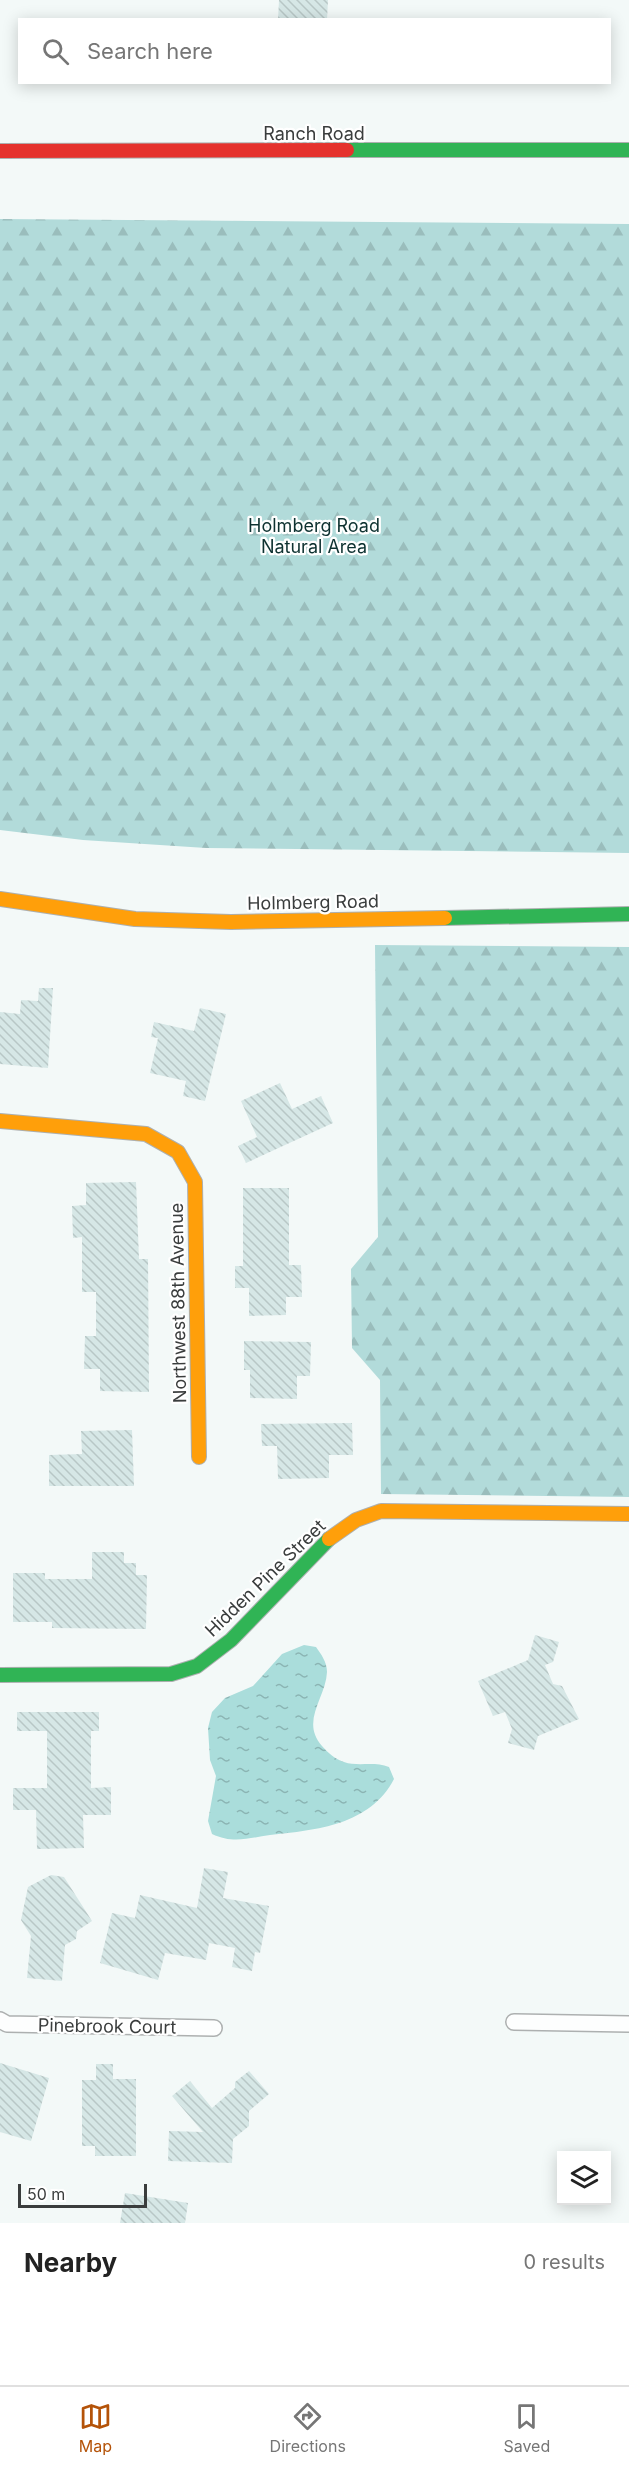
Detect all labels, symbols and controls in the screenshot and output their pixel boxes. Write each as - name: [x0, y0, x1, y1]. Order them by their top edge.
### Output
- search box: [18, 18, 611, 84]
- icon: search: [39, 35, 72, 68]
- text: Search here: [87, 38, 213, 64]
- street label: Ranch Road: [263, 123, 365, 144]
- park label: Holmberg Road Natural Area: [248, 515, 380, 557]
- street label: Holmberg Road: [247, 890, 379, 914]
- street label: Northwest 88th Avenue: [166, 1203, 190, 1403]
- street label: Hidden Pine Street: [201, 1515, 329, 1641]
- street label: Pinebrook Court: [38, 2014, 177, 2038]
- map controls: [557, 2151, 611, 2205]
- button: layers: [557, 2151, 611, 2205]
- scale bar: [18, 2181, 147, 2208]
- text: 50 m: [27, 2184, 65, 2204]
- text: Nearby: [24, 2247, 117, 2278]
- text: 0 results: [523, 2250, 605, 2274]
- tab: Map: [79, 2400, 112, 2456]
- tab: Directions: [270, 2400, 346, 2456]
- tab: Saved: [503, 2400, 550, 2456]

